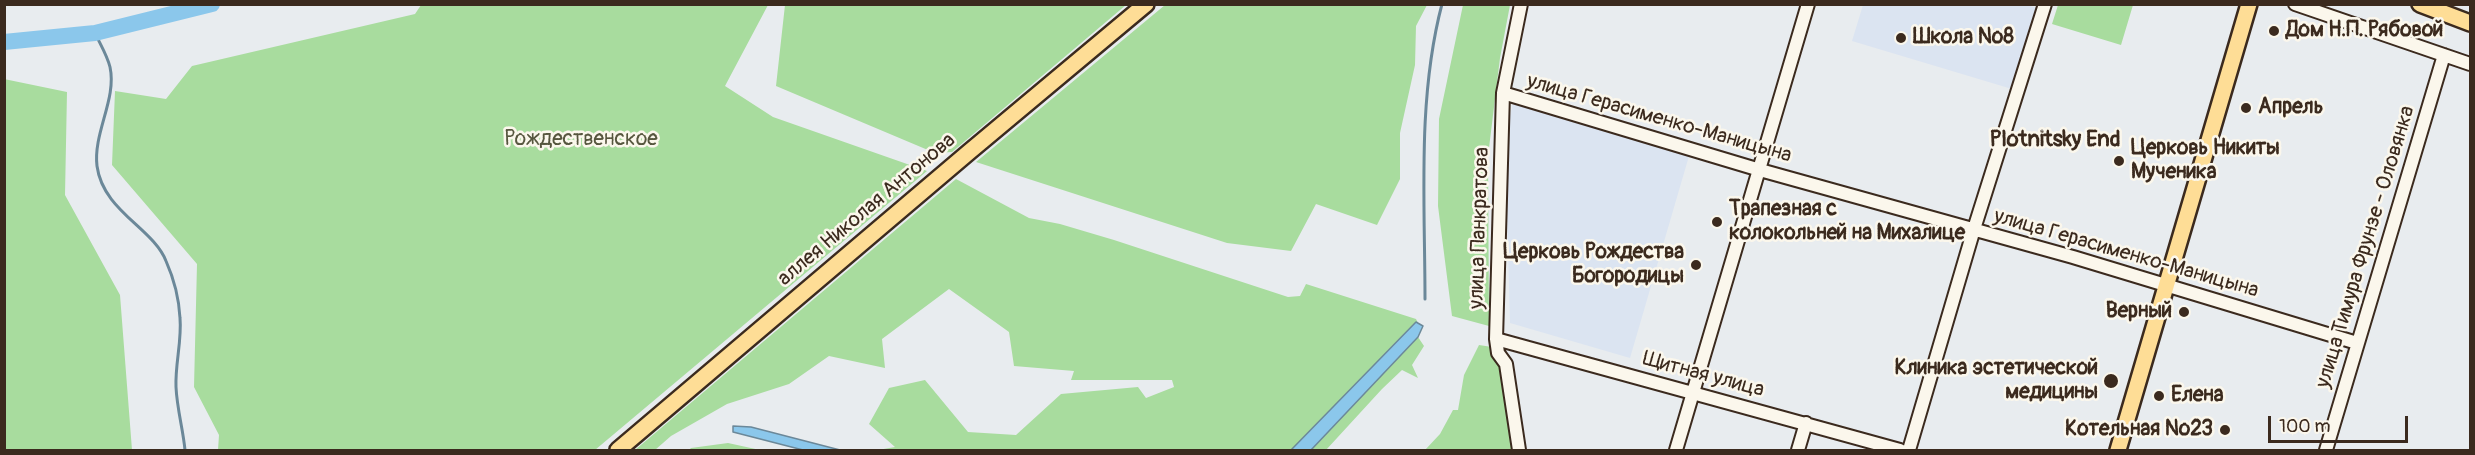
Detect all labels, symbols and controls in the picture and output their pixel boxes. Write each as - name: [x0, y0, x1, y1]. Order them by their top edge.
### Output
- place label: Дом Н.П. Рябовой: [2286, 18, 2443, 44]
- marker: Дом Н.П. Рябовой: [2267, 24, 2281, 38]
- place label: Школа №8: [1913, 25, 2014, 51]
- marker: Школа №8: [1894, 31, 1908, 45]
- street label: улица Герасименко-Маницына: [1524, 69, 1794, 169]
- place label: Апрель: [2258, 95, 2323, 121]
- marker: Апрель: [2239, 101, 2253, 115]
- street label: улица Тимура Фрунзе - Оловянка: [2311, 103, 2421, 391]
- park label: Рождественское: [504, 127, 658, 153]
- district label: Plotnitsky End: [1989, 127, 2121, 153]
- street label: аллея Николая Антонова: [773, 128, 961, 292]
- place label: Церковь Никиты Мученика: [2131, 136, 2280, 186]
- street label: улица Панкратова: [1465, 147, 1495, 309]
- marker: Церковь Никиты Мученика: [2112, 154, 2126, 168]
- place label: Трапезная с колокольней на Михалице: [1729, 197, 1965, 247]
- street label: улица Герасименко-Маницына: [1991, 204, 2261, 304]
- marker: Трапезная с колокольней на Михалице: [1710, 215, 1724, 229]
- place label: Церковь Рождества Богородицы: [1503, 240, 1684, 290]
- marker: Церковь Рождества Богородицы: [1689, 258, 1703, 272]
- place label: Верный: [2106, 299, 2172, 325]
- marker: Верный: [2177, 305, 2191, 319]
- street label: Щитная улица: [1639, 347, 1767, 403]
- place label: Клиника эстетической медицины: [1894, 356, 2098, 406]
- marker: Клиника эстетической медицины: [2102, 372, 2120, 390]
- place label: Елена: [2171, 383, 2224, 409]
- marker: Елена: [2152, 389, 2166, 403]
- scale bar: [2271, 404, 2410, 442]
- text: 100 m: [2279, 415, 2331, 438]
- place label: Котельная №23: [2065, 417, 2213, 443]
- marker: Котельная №23: [2218, 423, 2232, 437]

